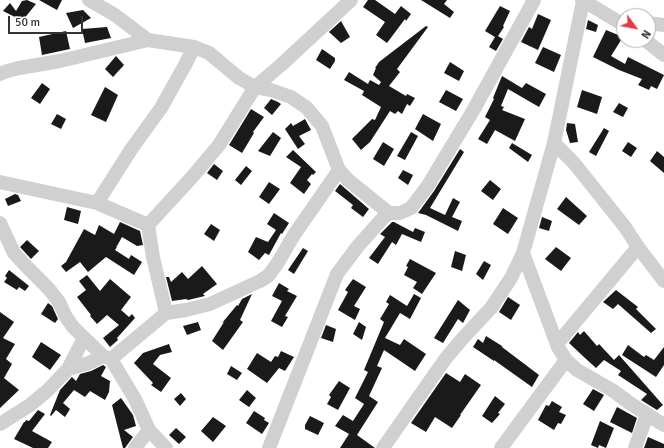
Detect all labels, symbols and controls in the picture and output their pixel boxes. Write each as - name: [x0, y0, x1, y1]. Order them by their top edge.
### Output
- scale bar: [10, 8, 85, 34]
- north arrow: [616, 8, 656, 48]
- text: 50 m: [15, 15, 40, 30]
- text: N: [638, 27, 653, 41]

